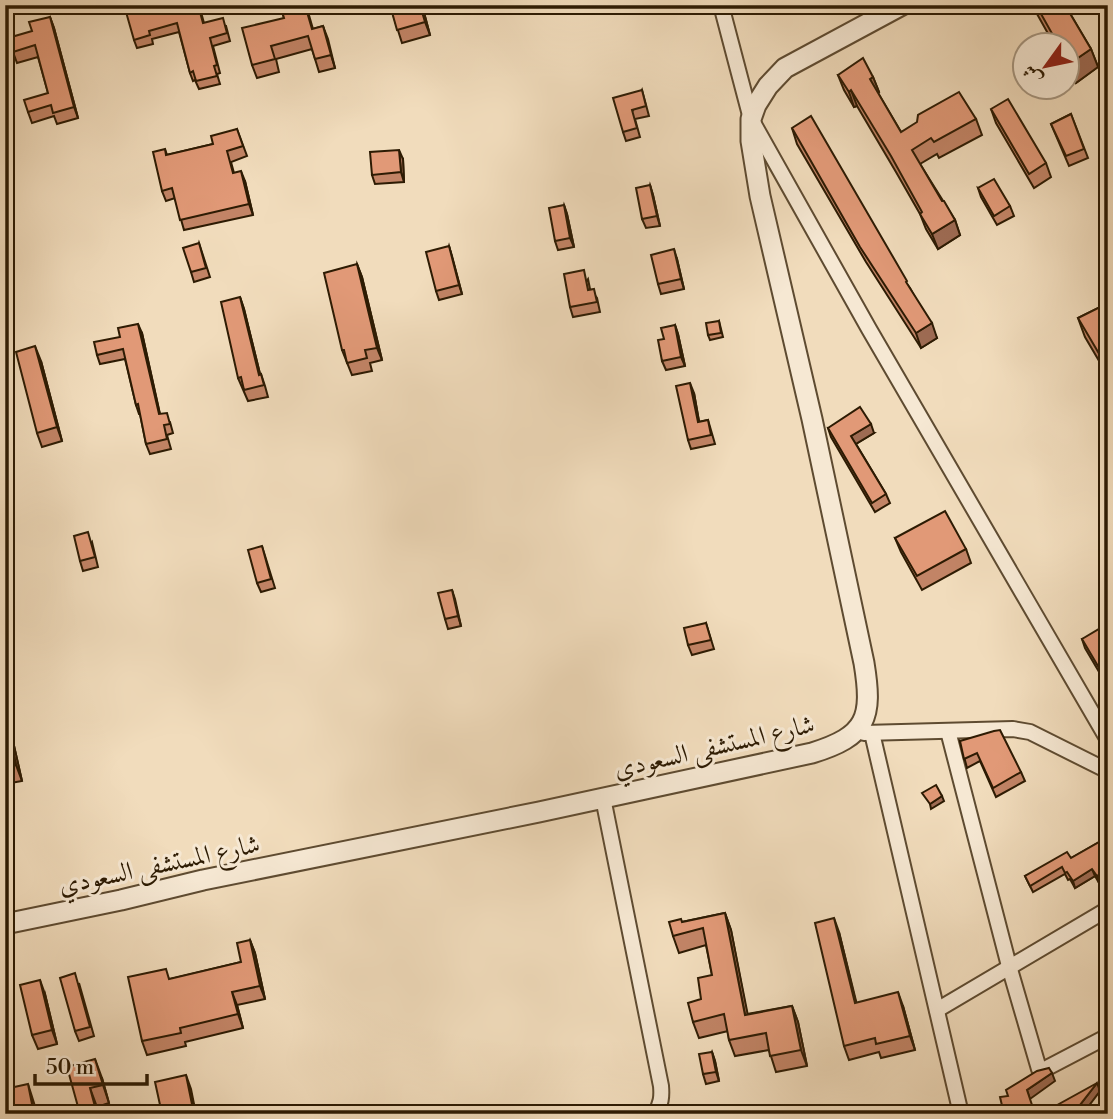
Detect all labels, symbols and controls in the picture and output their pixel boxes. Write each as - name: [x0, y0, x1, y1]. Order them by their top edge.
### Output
- north arrow: [1012, 32, 1082, 102]
- text: ش: [1017, 60, 1048, 89]
- street label: شارع المستشفى السعودي: [611, 708, 819, 791]
- street label: شارع المستشفى السعودي: [56, 828, 264, 907]
- scale bar: [35, 1042, 147, 1086]
- text: 50 m: [46, 1055, 94, 1081]

